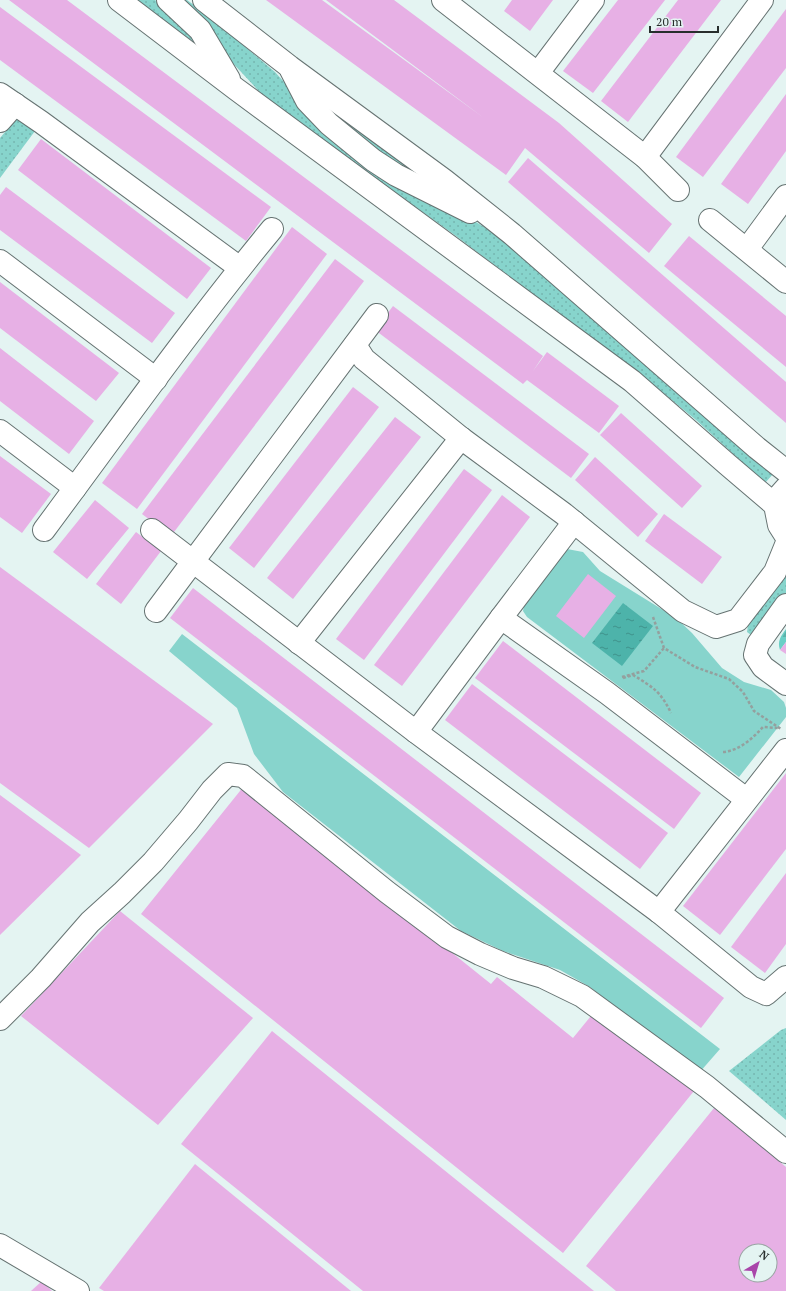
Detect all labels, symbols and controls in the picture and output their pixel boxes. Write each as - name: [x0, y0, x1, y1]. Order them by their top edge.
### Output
- scale bar: [650, 8, 718, 34]
- text: 20 m: [656, 14, 683, 29]
- north arrow: [738, 1243, 778, 1283]
- text: N: [757, 1247, 772, 1264]

